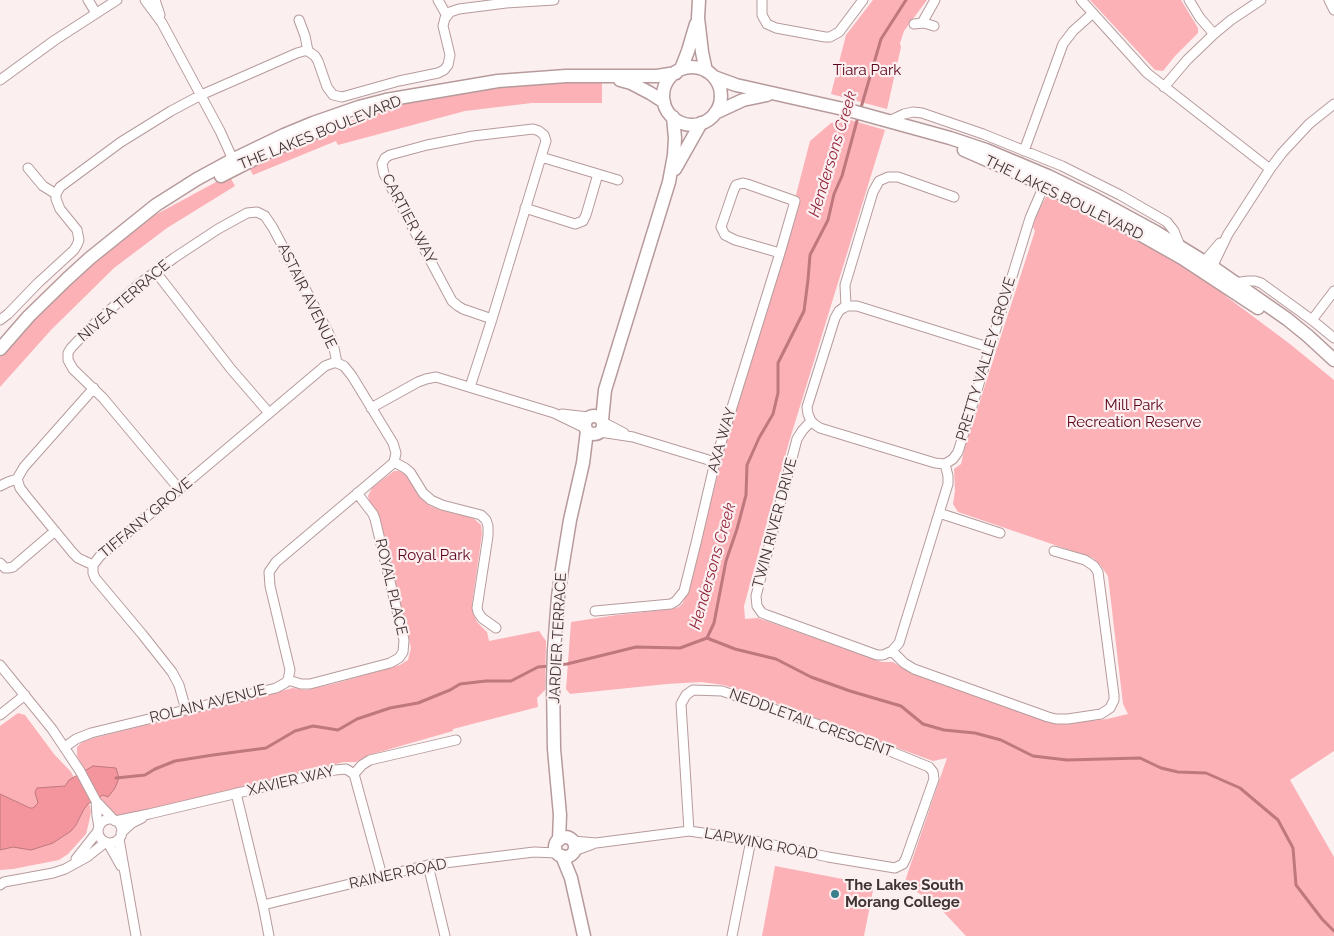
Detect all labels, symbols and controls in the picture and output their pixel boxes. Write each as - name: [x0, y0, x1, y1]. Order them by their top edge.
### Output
- park label: Tiara Park: [833, 61, 901, 79]
- water label: Hendersons Creek: [805, 89, 861, 219]
- street label: THE LAKES BOULEVARD: [236, 92, 404, 174]
- street label: THE LAKES BOULEVARD: [982, 152, 1146, 244]
- street label: CARTIER WAY: [378, 171, 440, 267]
- street label: ASTAIR AVENUE: [274, 240, 340, 352]
- street label: NIVEA TERRACE: [74, 256, 174, 346]
- street label: PRETTY VALLEY GROVE: [952, 275, 1020, 443]
- park label: Mill Park Recreation Reserve: [1067, 396, 1201, 431]
- street label: AXA WAY: [704, 405, 740, 475]
- street label: TWIN RIVER DRIVE: [749, 456, 801, 590]
- street label: TIFFANY GROVE: [96, 474, 196, 562]
- water label: Hendersons Creek: [686, 500, 740, 632]
- street label: ROYAL PLACE: [371, 537, 411, 637]
- park label: Royal Park: [398, 546, 470, 564]
- street label: JARDIER TERRACE: [546, 572, 570, 704]
- street label: ROLAIN AVENUE: [148, 681, 268, 727]
- street label: NEDDLETAIL CRESCENT: [727, 685, 895, 761]
- street label: XAVIER WAY: [246, 762, 336, 800]
- street label: LAPWING ROAD: [703, 824, 819, 864]
- street label: RAINER ROAD: [347, 855, 449, 893]
- place label: The Lakes South Morang College: [845, 876, 964, 911]
- marker: The Lakes South Morang College: [829, 888, 841, 900]

